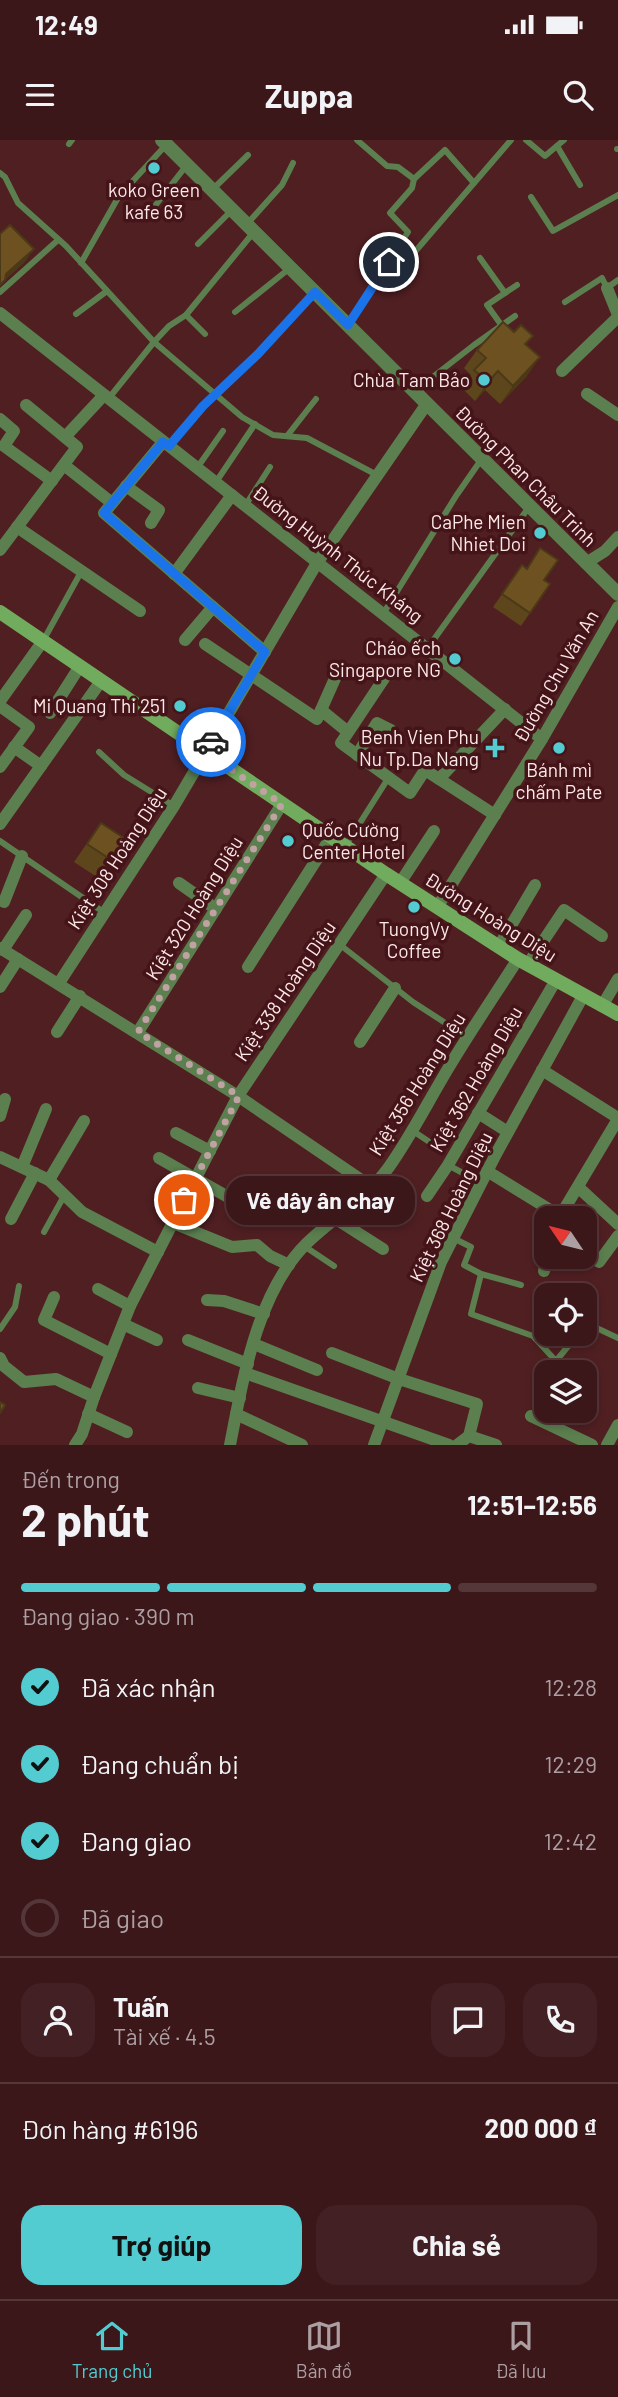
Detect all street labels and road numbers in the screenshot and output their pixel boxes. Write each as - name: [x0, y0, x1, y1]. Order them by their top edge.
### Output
- street label: Đường Phan Châu Trinh: [451, 400, 602, 551]
- street label: Đường Huỳnh Thúc Kháng: [249, 480, 428, 627]
- street label: Đường Chu Văn An: [508, 606, 603, 746]
- street label: Kiệt 308 Hoàng Diệu: [62, 782, 171, 933]
- street label: Kiệt 320 Hoàng Diệu: [140, 832, 247, 984]
- street label: Đường Hoàng Diệu: [421, 867, 561, 966]
- street label: Kiệt 338 Hoàng Diệu: [229, 916, 340, 1065]
- street label: Kiệt 362 Hoàng Diệu: [425, 1002, 527, 1156]
- street label: Kiệt 356 Hoàng Diệu: [363, 1008, 470, 1159]
- street label: Kiệt 368 Hoàng Diệu: [404, 1128, 497, 1286]

